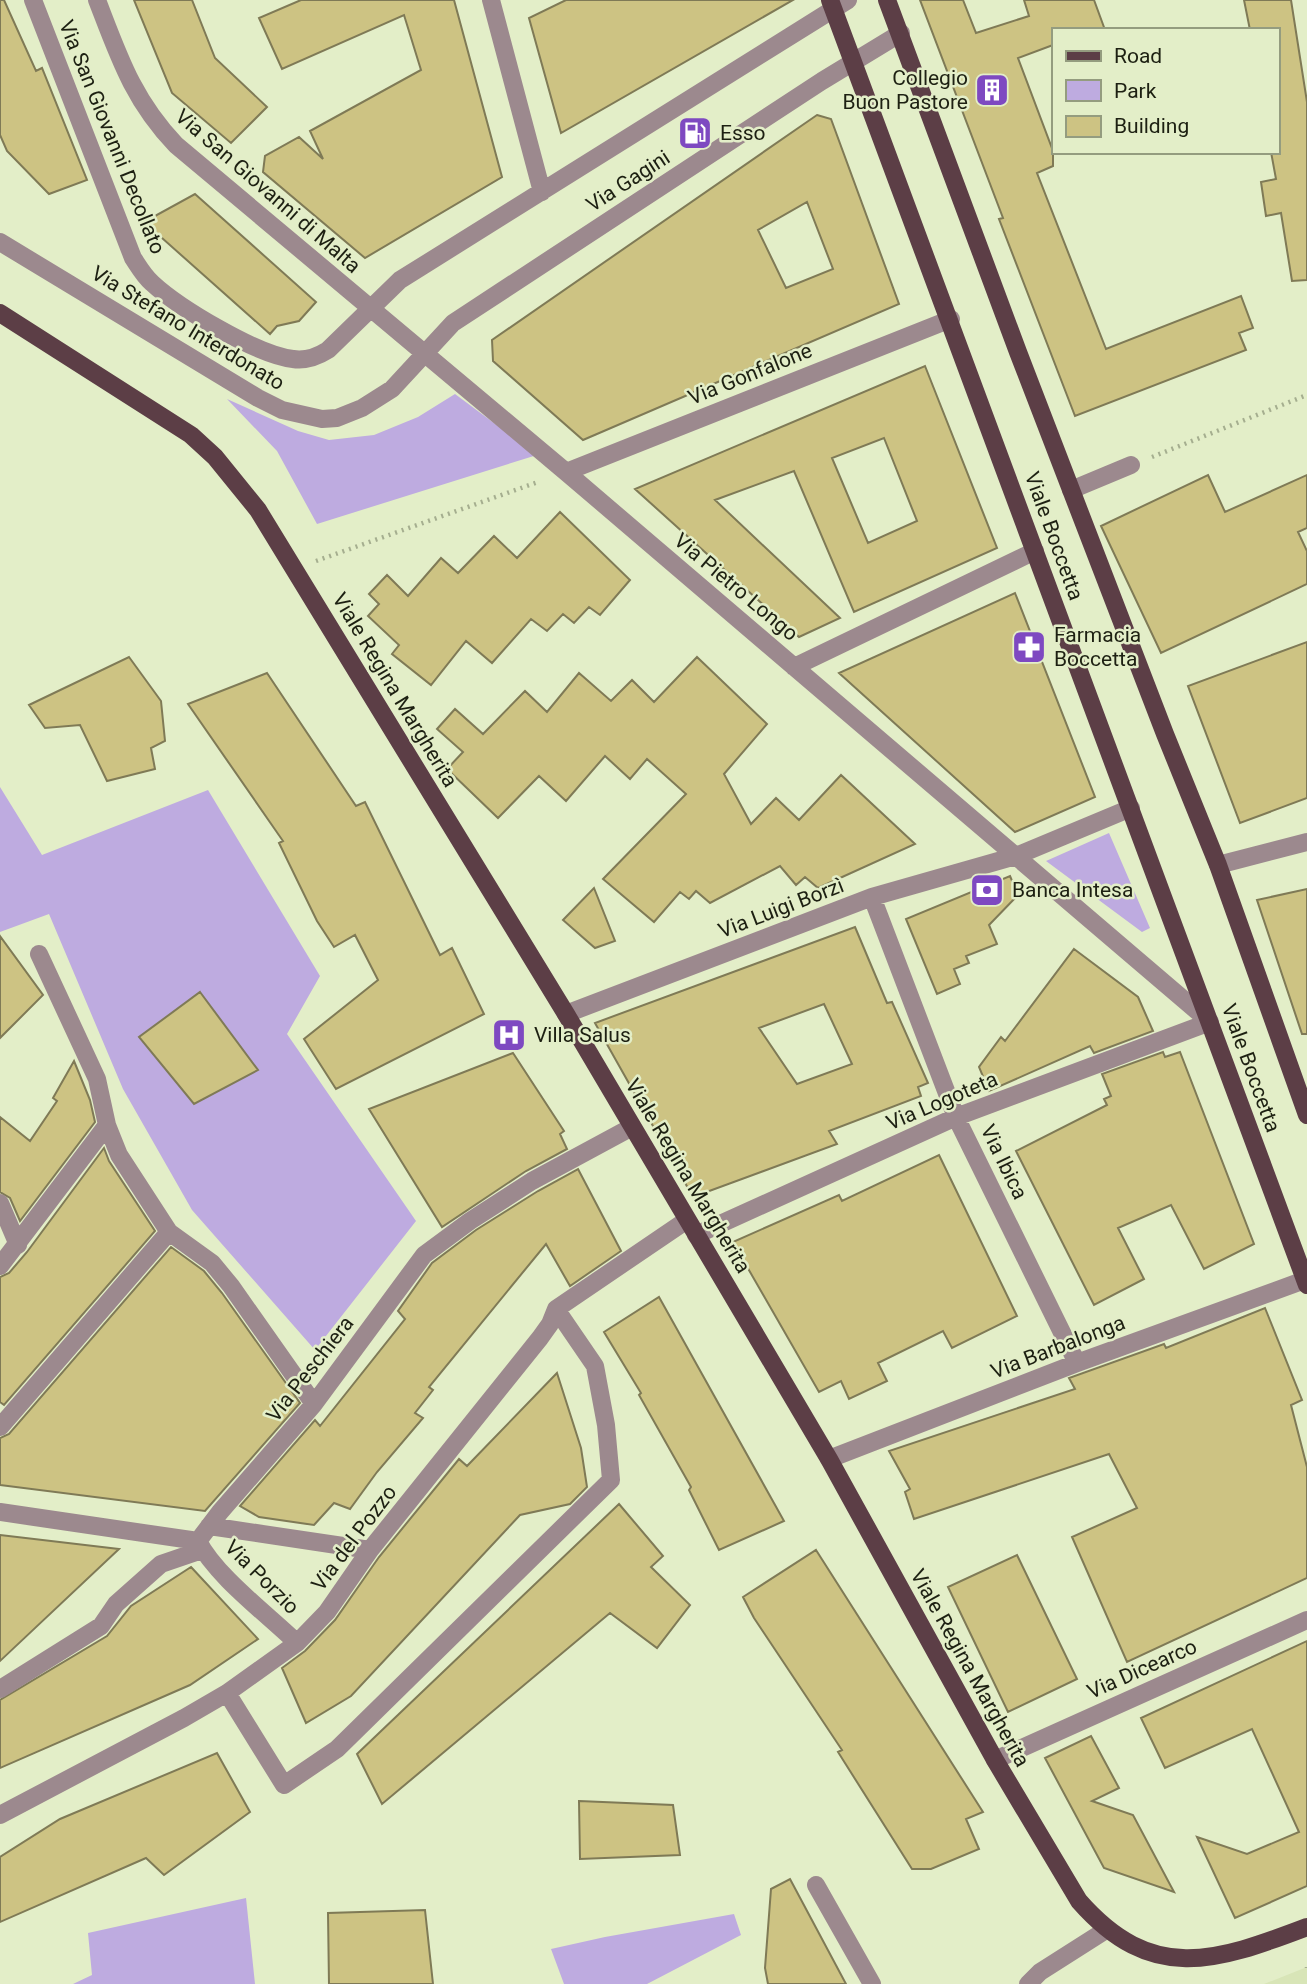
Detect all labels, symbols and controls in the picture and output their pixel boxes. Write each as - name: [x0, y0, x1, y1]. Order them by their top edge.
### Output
- street label: Via San Giovanni Decollato: [54, 17, 170, 257]
- legend: [1052, 28, 1279, 154]
- text: Road: [1114, 44, 1162, 68]
- place label: Collegio Buon Pastore: [842, 66, 968, 114]
- building icon: Collegio Buon Pastore: [973, 71, 1011, 109]
- text: Park: [1114, 79, 1157, 103]
- street label: Via San Giovanni di Malta: [171, 104, 365, 278]
- fuel station icon: Esso: [676, 114, 714, 152]
- text: Building: [1114, 114, 1189, 138]
- place label: Esso: [720, 121, 766, 145]
- street label: Via Gagini: [582, 145, 674, 217]
- street label: Via Stefano Interdonato: [87, 261, 289, 395]
- street label: Via Gonfalone: [685, 338, 815, 410]
- street label: Viale Boccetta: [1020, 469, 1088, 603]
- street label: Via Pietro Longo: [669, 528, 803, 646]
- street label: Viale Regina Margherita: [327, 589, 463, 791]
- place label: Farmacia Boccetta: [1054, 623, 1141, 671]
- pharmacy icon: Farmacia Boccetta: [1010, 628, 1048, 666]
- bank icon: Banca Intesa: [968, 871, 1006, 909]
- street label: Via Luigi Borzì: [715, 873, 847, 943]
- place label: Banca Intesa: [1012, 878, 1133, 902]
- street label: Viale Boccetta: [1217, 1001, 1285, 1135]
- hospital icon: Villa Salus: [490, 1016, 528, 1054]
- place label: Villa Salus: [534, 1023, 631, 1047]
- street label: Via Logoteta: [883, 1067, 1001, 1135]
- street label: Viale Regina Margherita: [620, 1075, 756, 1277]
- street label: Via Ibica: [976, 1121, 1032, 1203]
- street label: Via Barbalonga: [987, 1310, 1129, 1384]
- street label: Via Peschiera: [261, 1312, 359, 1426]
- street label: Via del Pozzo: [307, 1480, 402, 1596]
- street label: Via Porzio: [220, 1535, 304, 1619]
- street label: Viale Regina Margherita: [906, 1565, 1034, 1771]
- street label: Via Dicearco: [1083, 1634, 1201, 1704]

